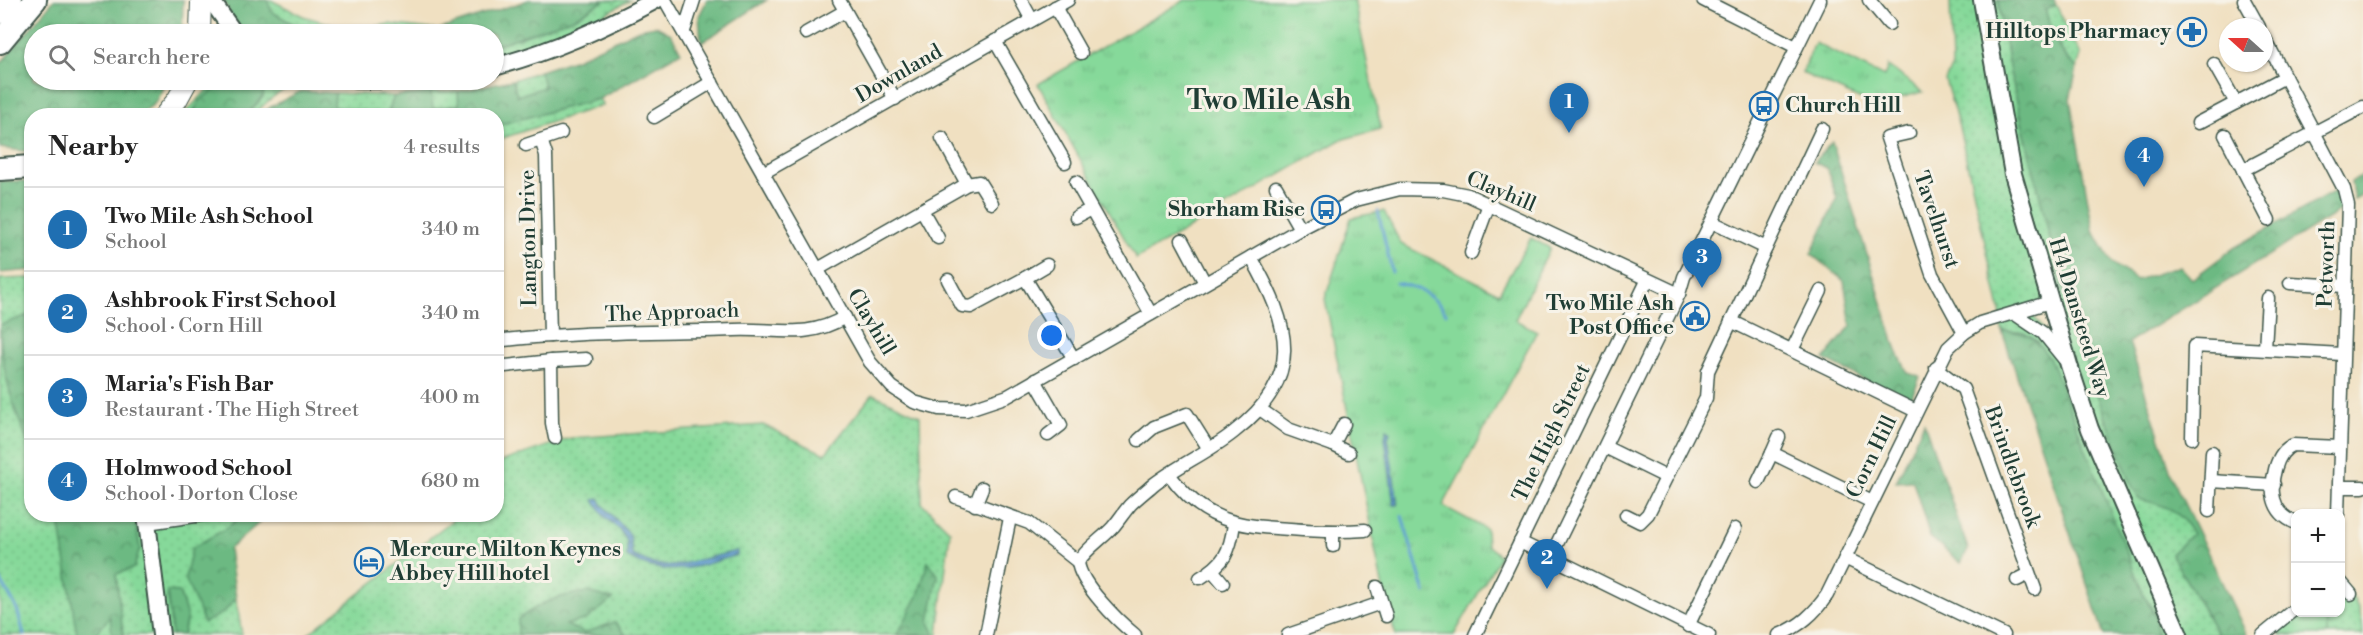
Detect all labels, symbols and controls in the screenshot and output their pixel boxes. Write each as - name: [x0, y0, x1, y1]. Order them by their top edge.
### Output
- pharmacy icon: Hilltops Pharmacy: [2176, 16, 2208, 48]
- north arrow: [2219, 18, 2273, 72]
- place label: Hilltops Pharmacy: [1986, 19, 2171, 45]
- search box: [24, 24, 504, 90]
- street label: Downland: [851, 39, 947, 109]
- icon: search: [45, 41, 78, 74]
- text: Search here: [93, 44, 210, 71]
- district label: Two Mile Ash: [1187, 84, 1352, 118]
- pin: 1: [1550, 84, 1588, 133]
- bus stop icon: Church Hill: [1748, 90, 1780, 122]
- place label: Church Hill: [1785, 93, 1901, 119]
- text: Nearby: [48, 131, 138, 163]
- text: 4 results: [403, 135, 480, 160]
- pin: 4: [2124, 138, 2164, 187]
- street label: Clayhill: [1462, 166, 1540, 218]
- street label: Tavelhurst: [1907, 168, 1965, 273]
- street label: Langton Drive: [515, 169, 543, 307]
- bus stop icon: Shorham Rise: [1310, 194, 1342, 226]
- place label: Shorham Rise: [1168, 197, 1305, 223]
- text: Two Mile Ash School: [105, 203, 313, 230]
- text: 1: [63, 217, 72, 242]
- text: 340 m: [422, 217, 480, 242]
- street label: Petworth: [2312, 220, 2342, 308]
- text: School: [105, 230, 167, 255]
- street label: H4 Dansteed Way: [2042, 235, 2116, 402]
- pin: 3: [1682, 238, 1722, 288]
- street label: Clayhill: [841, 284, 901, 360]
- text: Ashbrook First School: [105, 287, 336, 314]
- place label: Two Mile Ash Post Office: [1546, 291, 1674, 341]
- street label: The Approach: [604, 298, 740, 328]
- public building icon: Two Mile Ash Post Office: [1679, 300, 1711, 332]
- text: 2: [61, 301, 74, 326]
- text: 340 m: [422, 301, 480, 326]
- text: School · Corn Hill: [105, 314, 263, 339]
- your location: [1037, 321, 1066, 350]
- street label: The High Street: [1507, 359, 1597, 506]
- text: Maria's Fish Bar: [105, 371, 274, 398]
- text: 3: [61, 385, 74, 410]
- text: 400 m: [420, 385, 480, 410]
- text: Restaurant · The High Street: [105, 398, 359, 423]
- street label: Brindlebrook: [1978, 402, 2046, 532]
- street label: Corn Hill: [1841, 411, 1903, 503]
- text: Holmwood School: [105, 455, 292, 482]
- text: 4: [61, 469, 74, 494]
- text: 680 m: [421, 469, 480, 494]
- text: School · Dorton Close: [105, 482, 298, 507]
- map controls: [2291, 509, 2345, 617]
- button: +: [2291, 509, 2345, 563]
- place label: Mercure Milton Keynes Abbey Hill hotel: [389, 537, 621, 587]
- pin: 2: [1528, 540, 1566, 589]
- hotel icon: Mercure Milton Keynes Abbey Hill hotel: [353, 546, 385, 578]
- button: −: [2291, 563, 2345, 617]

